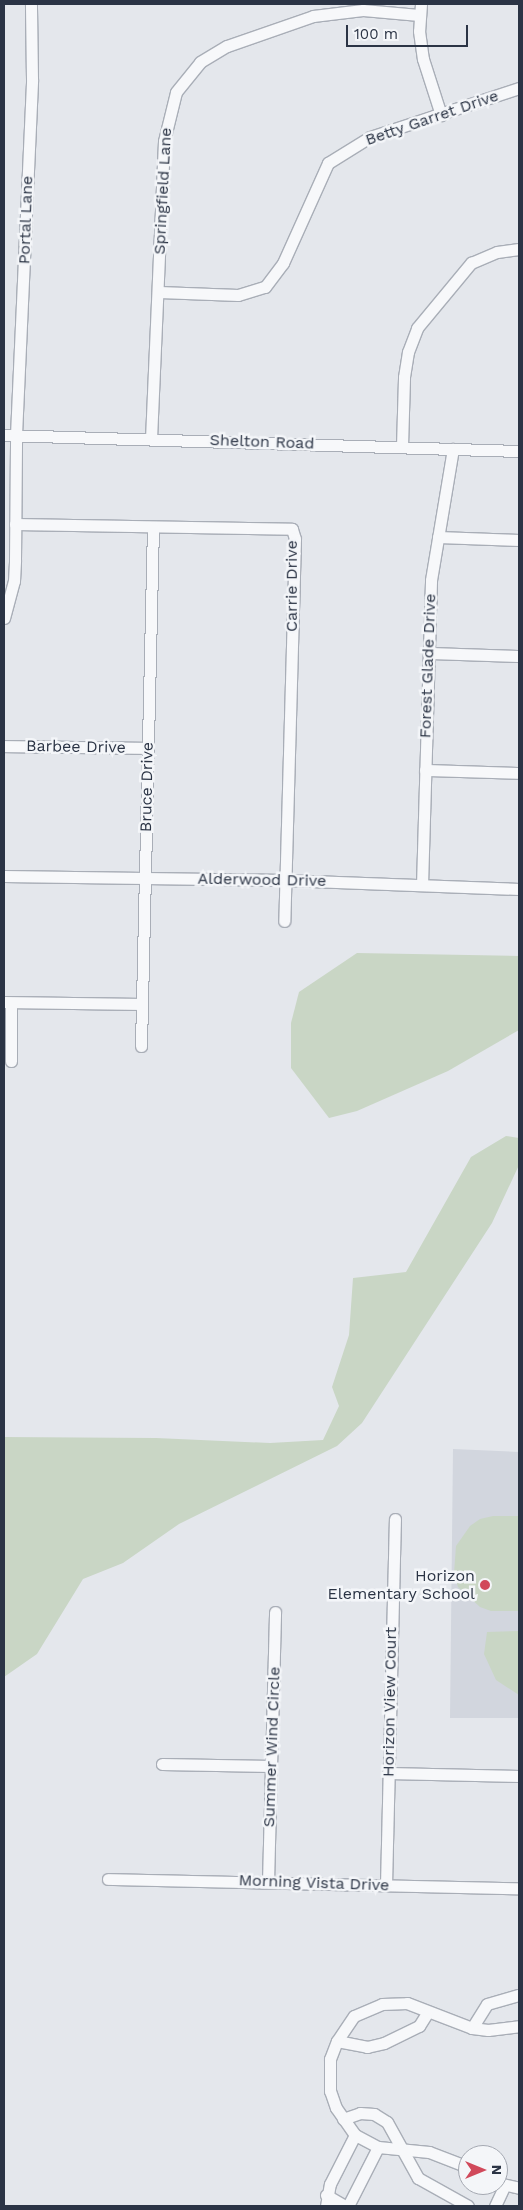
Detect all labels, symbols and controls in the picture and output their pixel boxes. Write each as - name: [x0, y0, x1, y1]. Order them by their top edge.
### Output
- scale bar: [348, 15, 470, 47]
- text: 100 m: [354, 25, 398, 43]
- street label: Betty Garret Drive: [363, 86, 501, 150]
- street label: Springfield Lane: [150, 127, 176, 255]
- street label: Portal Lane: [15, 175, 37, 265]
- street label: Shelton Road: [209, 431, 315, 453]
- street label: Carrie Drive: [282, 540, 302, 632]
- street label: Forest Glade Drive: [416, 593, 440, 739]
- street label: Barbee Drive: [26, 737, 126, 757]
- street label: Bruce Drive: [137, 742, 157, 832]
- street label: Alderwood Drive: [197, 869, 327, 891]
- place label: Horizon Elementary School: [327, 1566, 475, 1604]
- marker: Horizon Elementary School: [479, 1579, 491, 1591]
- street label: Horizon View Court: [379, 1626, 401, 1778]
- street label: Summer Wind Circle: [260, 1666, 284, 1828]
- street label: Morning Vista Drive: [238, 1871, 390, 1895]
- north arrow: [458, 2145, 508, 2195]
- text: N: [489, 2165, 505, 2175]

